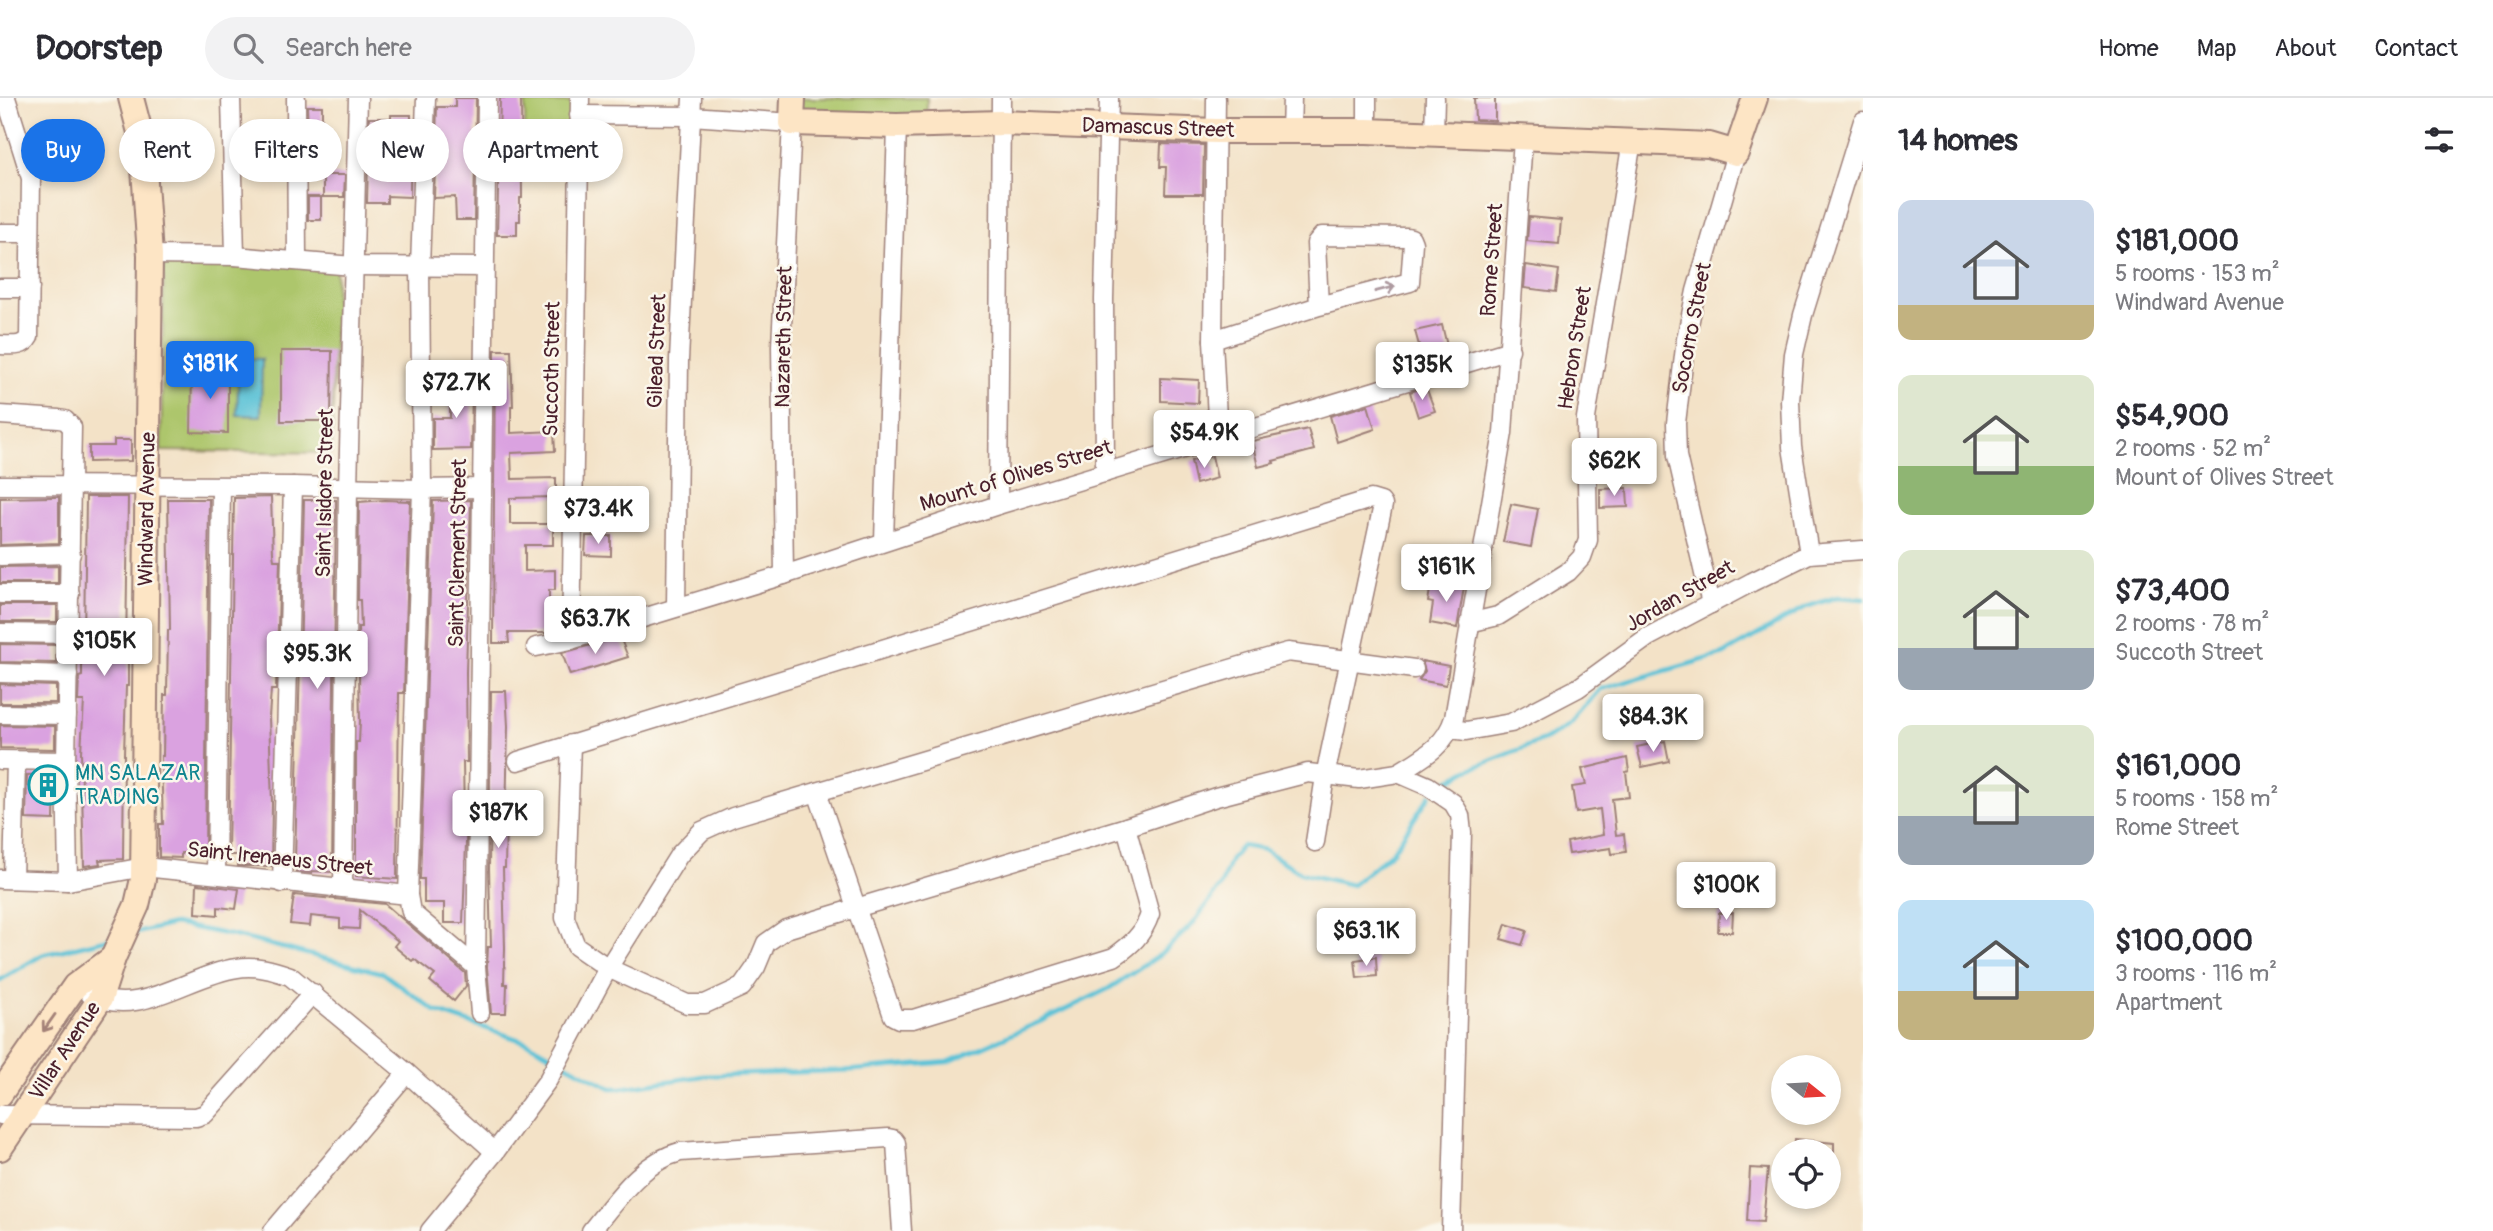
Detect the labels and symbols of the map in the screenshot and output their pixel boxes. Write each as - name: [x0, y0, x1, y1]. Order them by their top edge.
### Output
- street label: Damascus Street: [1081, 112, 1235, 144]
- street label: Rome Street: [1475, 202, 1509, 317]
- street label: Socorro Street: [1666, 260, 1718, 396]
- street label: Nazareth Street: [769, 265, 799, 408]
- one-way arrow: [1373, 282, 1396, 295]
- street label: Hebron Street: [1552, 284, 1598, 412]
- street label: Gilead Street: [642, 293, 673, 409]
- street label: Succoth Street: [537, 301, 567, 437]
- pin: $181K: [161, 342, 259, 401]
- pin: $135K: [1373, 342, 1471, 402]
- pin: $72.7K: [399, 360, 513, 420]
- street label: Saint Isidore Street: [310, 408, 340, 578]
- pin: $54.9K: [1147, 410, 1261, 470]
- street label: Windward Avenue: [132, 431, 162, 586]
- street label: Mount of Olives Street: [917, 434, 1116, 518]
- pin: $62K: [1573, 438, 1655, 498]
- street label: Saint Clement Street: [443, 458, 473, 648]
- pin: $73.4K: [541, 486, 655, 546]
- pin: $161K: [1397, 545, 1495, 604]
- street label: Jordan Street: [1621, 554, 1740, 638]
- pin: $63.7K: [538, 596, 652, 656]
- pin: $105K: [55, 618, 153, 678]
- pin: $95.3K: [260, 632, 374, 691]
- pin: $84.3K: [1596, 694, 1710, 754]
- place label: MN SALAZAR TRADING: [75, 760, 200, 811]
- building icon: MN SALAZAR TRADING: [27, 764, 69, 806]
- pin: $187K: [449, 790, 547, 850]
- street label: Saint Irenaeus Street: [186, 836, 375, 882]
- pin: $100K: [1677, 862, 1775, 922]
- pin: $63.1K: [1309, 908, 1423, 968]
- street label: Villar Avenue: [23, 996, 107, 1106]
- one-way arrow: [42, 1013, 56, 1032]
- north arrow: [1771, 1055, 1841, 1125]

